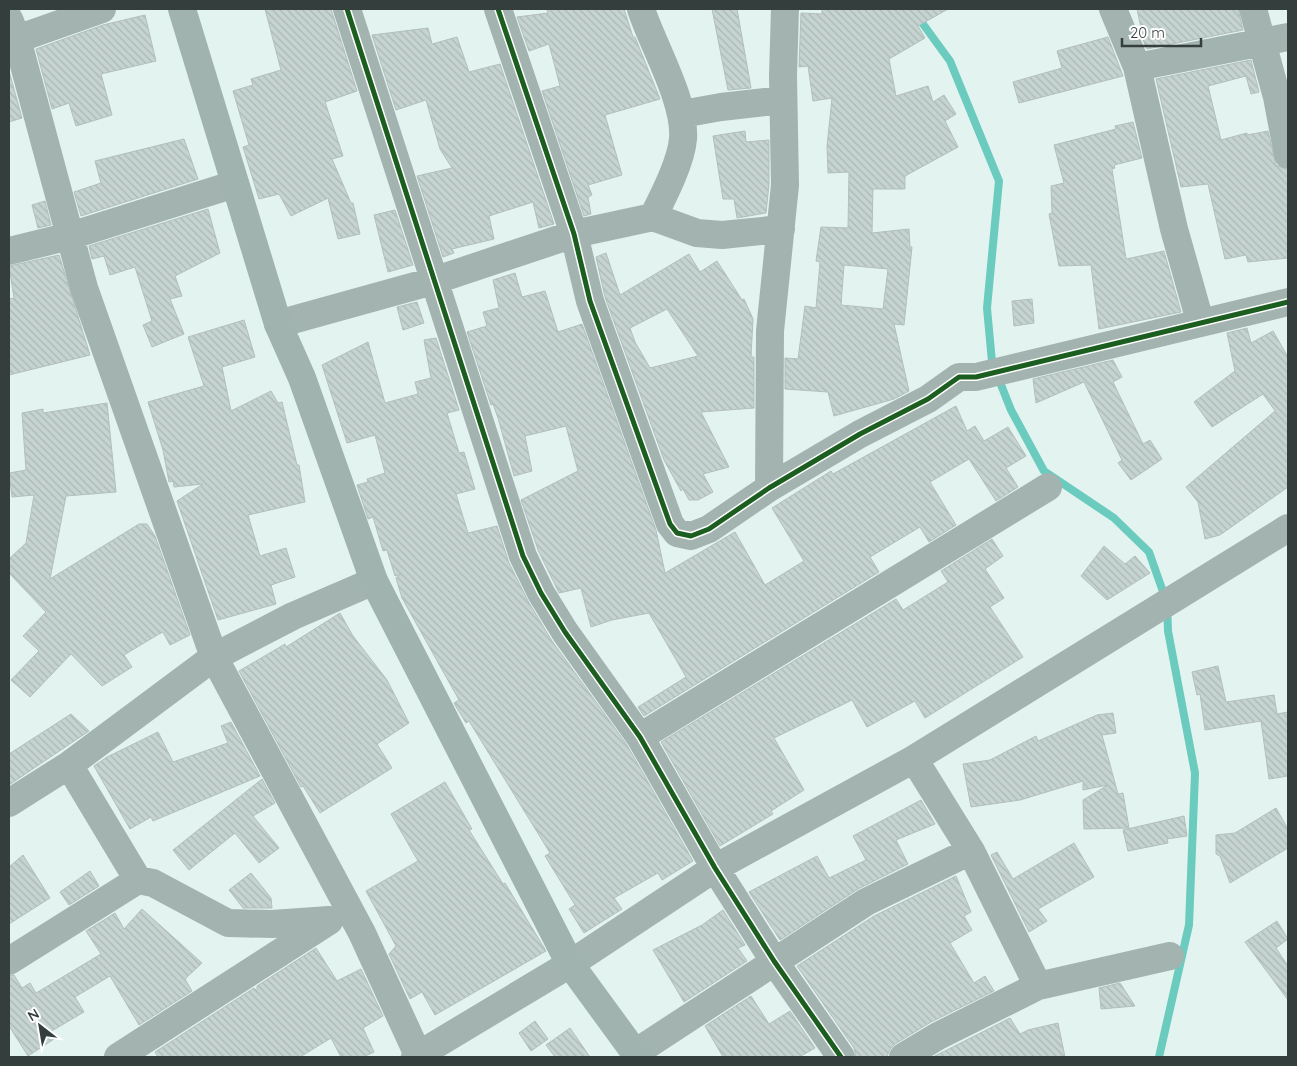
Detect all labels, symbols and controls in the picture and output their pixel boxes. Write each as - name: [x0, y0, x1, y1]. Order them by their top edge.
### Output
- scale bar: [1122, 15, 1201, 47]
- text: 20 m: [1130, 23, 1165, 42]
- north arrow: [15, 1001, 65, 1051]
- text: N: [24, 1004, 42, 1025]

